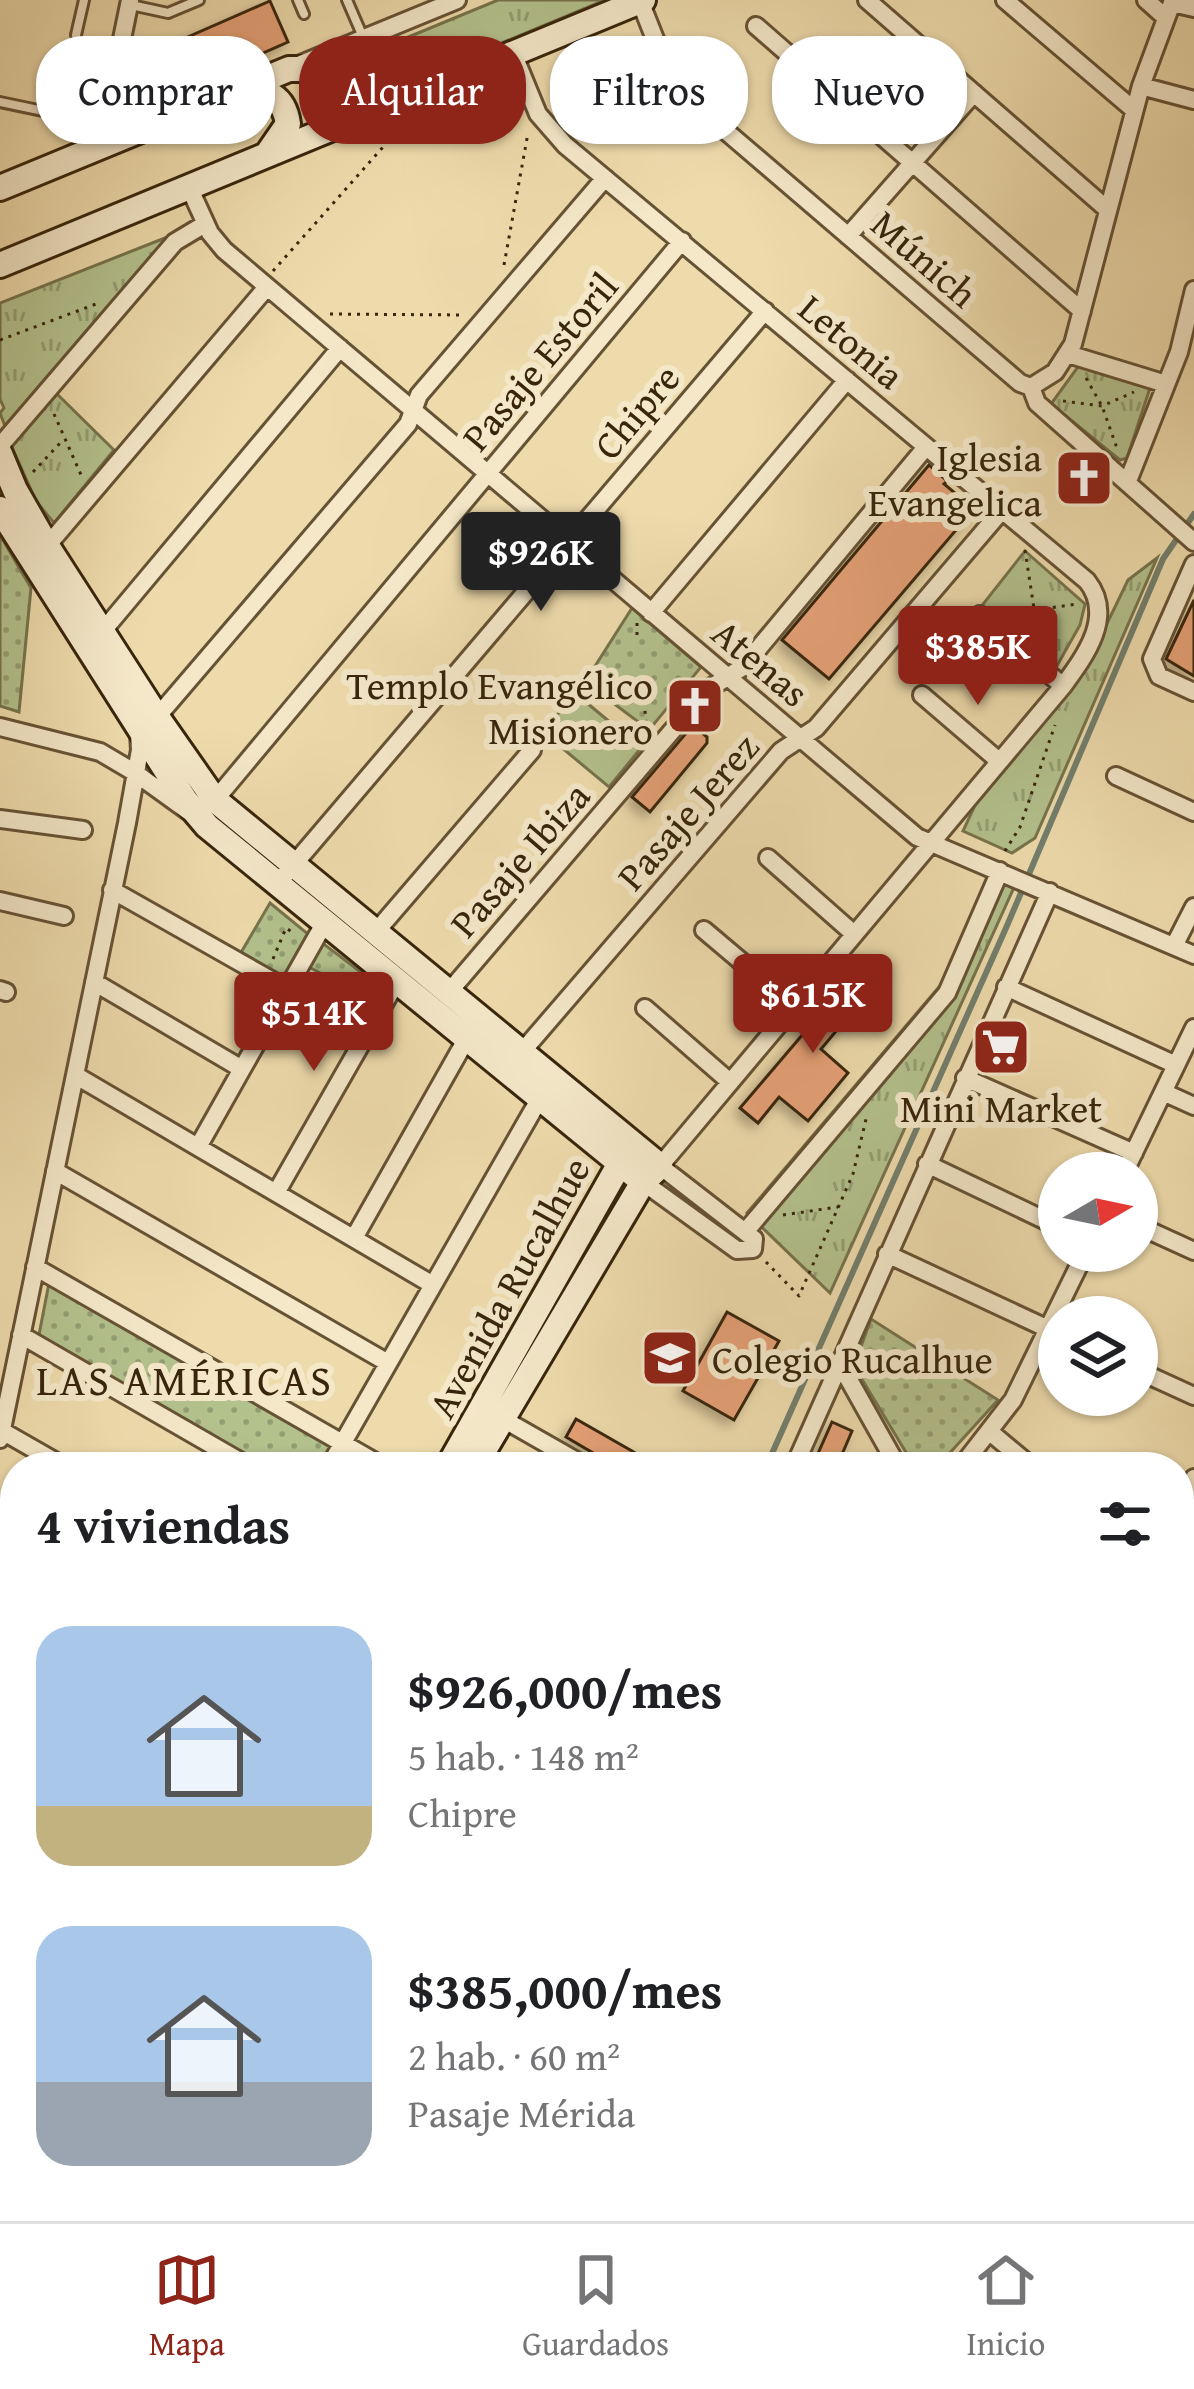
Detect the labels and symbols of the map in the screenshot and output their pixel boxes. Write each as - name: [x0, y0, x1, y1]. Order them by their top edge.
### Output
- street label: Múnich: [859, 196, 991, 320]
- street label: Pasaje Estoril: [447, 259, 631, 463]
- street label: Letonia: [787, 280, 918, 402]
- street label: Chipre: [579, 351, 693, 471]
- place label: Iglesia Evangelica: [868, 428, 1043, 530]
- church icon: Iglesia Evangelica: [1053, 447, 1115, 509]
- pin: $926K: [457, 512, 625, 614]
- street label: Atenas: [700, 604, 822, 720]
- pin: $385K: [894, 606, 1062, 708]
- place label: Templo Evangélico Misionero: [347, 656, 653, 758]
- church icon: Templo Evangélico Misionero: [664, 675, 726, 737]
- street label: Pasaje Jerez: [602, 720, 772, 902]
- street label: Pasaje Ibiza: [435, 768, 603, 949]
- pin: $615K: [729, 954, 897, 1056]
- pin: $514K: [230, 972, 398, 1074]
- supermarket icon: Mini Market: [970, 1016, 1032, 1078]
- place label: Mini Market: [900, 1079, 1102, 1136]
- street label: Avenida Rucalhue: [413, 1146, 603, 1428]
- north arrow: [1038, 1152, 1158, 1272]
- school or university icon: Colegio Rucalhue: [639, 1327, 701, 1389]
- place label: Colegio Rucalhue: [712, 1330, 993, 1387]
- district label: LAS AMÉRICAS: [36, 1349, 334, 1410]

